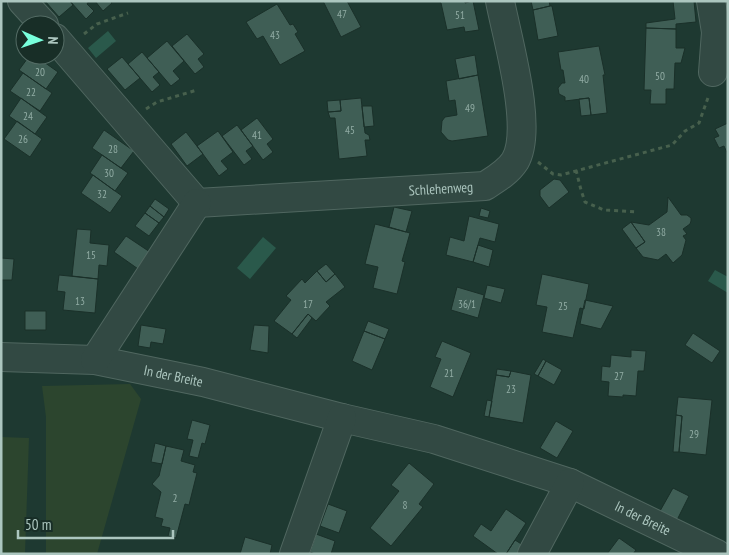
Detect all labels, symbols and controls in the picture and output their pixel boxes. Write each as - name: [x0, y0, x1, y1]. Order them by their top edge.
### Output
- house number: 47: [337, 7, 347, 21]
- house number: 51: [455, 8, 465, 22]
- north arrow: [15, 15, 65, 65]
- house number: 43: [270, 28, 280, 42]
- text: N: [44, 36, 62, 45]
- house number: 20: [35, 65, 45, 79]
- house number: 50: [655, 69, 665, 83]
- house number: 40: [579, 72, 589, 86]
- house number: 22: [26, 85, 36, 99]
- house number: 49: [465, 101, 475, 115]
- house number: 24: [23, 109, 33, 123]
- house number: 45: [345, 123, 355, 137]
- house number: 41: [252, 128, 262, 142]
- house number: 26: [18, 132, 28, 146]
- house number: 28: [108, 142, 118, 156]
- house number: 30: [104, 166, 114, 180]
- street label: Schlehenweg: [408, 178, 473, 199]
- house number: 32: [97, 187, 107, 201]
- house number: 38: [656, 225, 666, 239]
- house number: 15: [86, 248, 96, 262]
- house number: 13: [75, 294, 85, 308]
- house number: 17: [303, 297, 313, 311]
- house number: 36/1: [458, 297, 476, 311]
- house number: 25: [558, 299, 568, 313]
- street label: In der Breite: [142, 361, 205, 391]
- house number: 21: [444, 366, 454, 380]
- house number: 27: [614, 369, 624, 383]
- house number: 23: [506, 382, 516, 396]
- house number: 29: [689, 427, 699, 441]
- house number: 2: [173, 491, 178, 505]
- street label: In der Breite: [612, 497, 674, 539]
- house number: 8: [403, 498, 408, 512]
- scale bar: [18, 508, 172, 540]
- text: 50 m: [25, 515, 51, 534]

